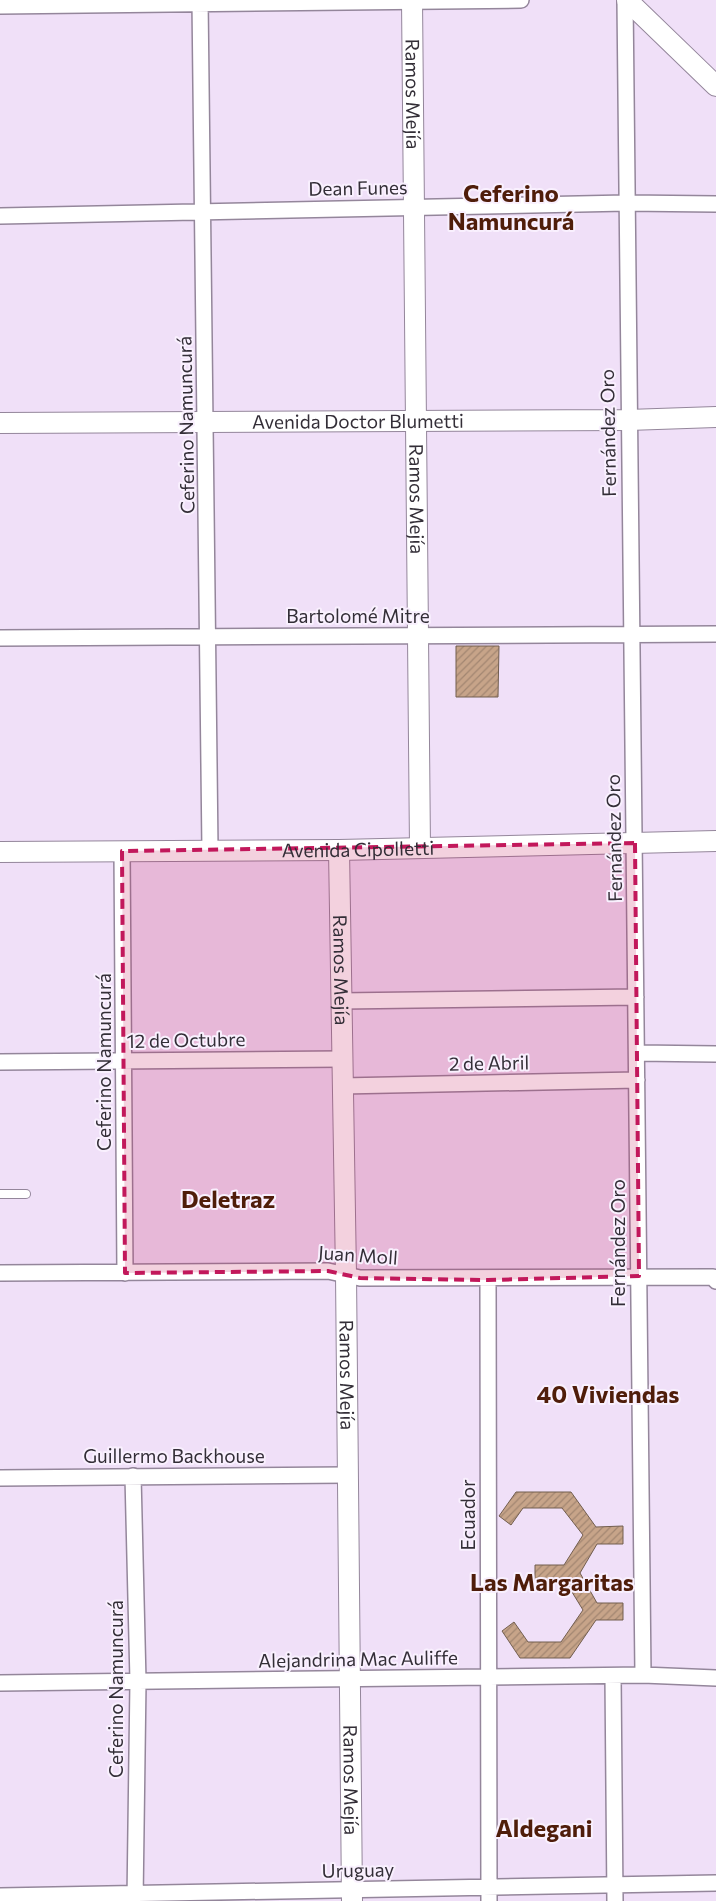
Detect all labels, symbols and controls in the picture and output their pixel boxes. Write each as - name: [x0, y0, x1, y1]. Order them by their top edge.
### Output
- street label: Ramos Mejía: [401, 39, 425, 149]
- street label: Dean Funes: [308, 175, 408, 200]
- district label: Ceferino Namuncurá: [448, 178, 574, 235]
- street label: Ceferino Namuncurá: [172, 336, 199, 514]
- street label: Fernández Oro: [595, 369, 620, 497]
- street label: Avenida Doctor Blumetti: [252, 409, 464, 433]
- street label: Ramos Mejía: [405, 444, 429, 554]
- street label: Bartolomé Mitre: [286, 604, 430, 627]
- street label: Fernández Oro: [601, 774, 626, 902]
- street label: Avenida Cipolletti: [282, 836, 435, 861]
- street label: Ramos Mejía: [329, 915, 354, 1025]
- street label: Ceferino Namuncurá: [92, 973, 115, 1151]
- street label: 12 de Octubre: [126, 1027, 246, 1052]
- street label: 2 de Abril: [449, 1050, 529, 1075]
- street label: Fernández Oro: [606, 1179, 629, 1307]
- district label: Deletraz: [181, 1184, 275, 1213]
- street label: Juan Moll: [317, 1240, 399, 1269]
- street label: Ramos Mejía: [335, 1320, 359, 1430]
- district label: 40 Viviendas: [536, 1379, 680, 1408]
- street label: Guillermo Backhouse: [83, 1444, 265, 1467]
- street label: Ecuador: [456, 1479, 479, 1551]
- district label: Las Margaritas: [470, 1567, 634, 1596]
- street label: Ceferino Namuncurá: [104, 1600, 127, 1778]
- street label: Alejandrina Mac Auliffe: [258, 1645, 458, 1672]
- street label: Ramos Mejía: [339, 1725, 363, 1835]
- district label: Aldegani: [496, 1813, 592, 1842]
- street label: Uruguay: [322, 1857, 395, 1882]

